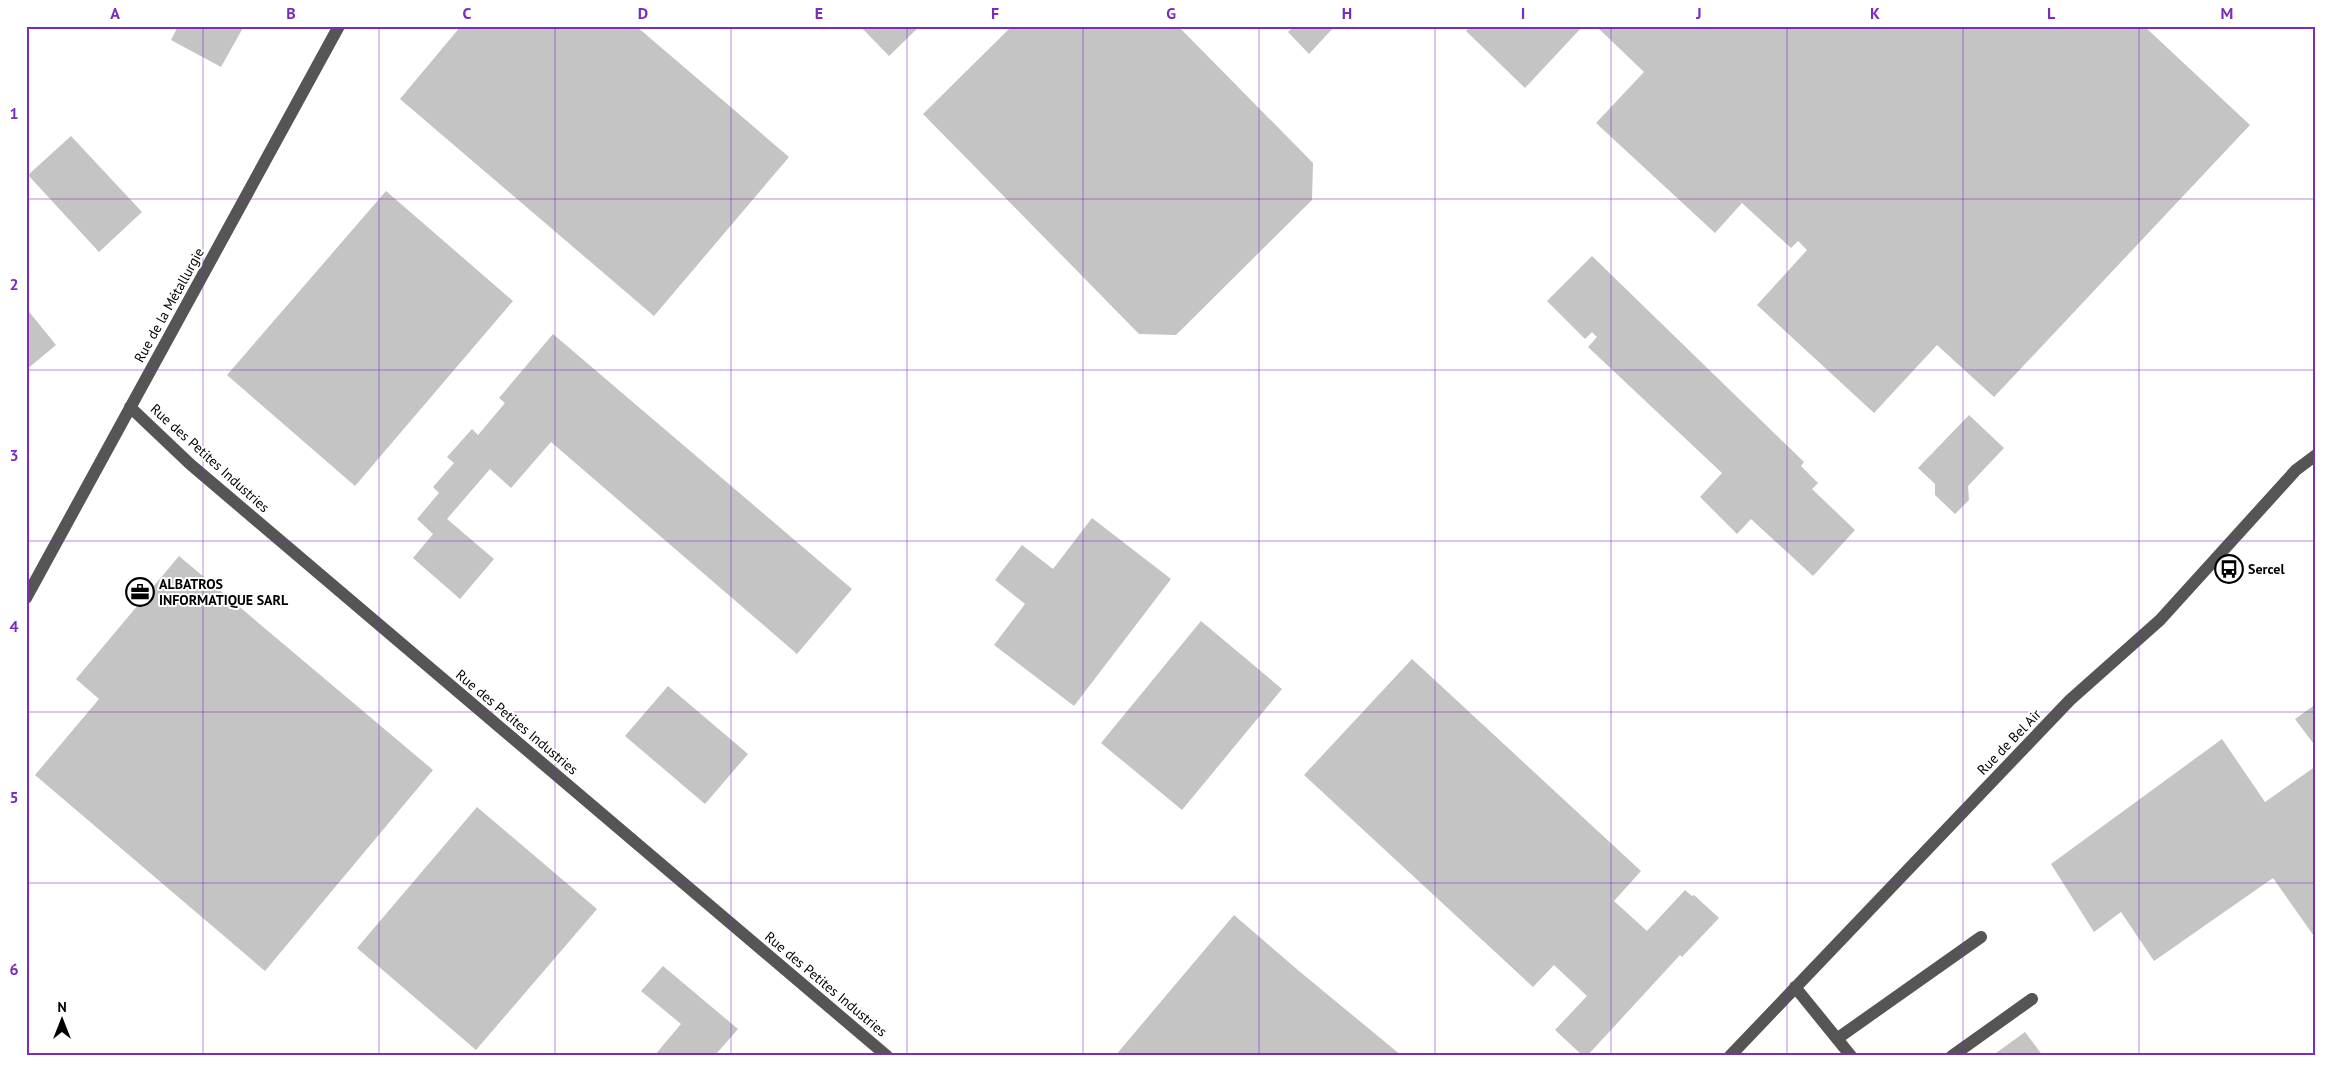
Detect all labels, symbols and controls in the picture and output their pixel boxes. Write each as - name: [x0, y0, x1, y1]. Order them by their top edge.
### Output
- text: A: [110, 3, 120, 23]
- text: B: [286, 3, 296, 23]
- text: C: [463, 3, 472, 23]
- text: D: [638, 3, 648, 23]
- text: E: [815, 3, 823, 23]
- text: F: [991, 3, 999, 23]
- text: G: [1166, 3, 1176, 23]
- text: H: [1342, 3, 1352, 23]
- text: I: [1521, 3, 1525, 23]
- text: J: [1695, 3, 1702, 23]
- text: K: [1870, 3, 1880, 23]
- text: L: [2047, 3, 2056, 23]
- text: M: [2221, 3, 2233, 23]
- text: 1: [9, 103, 19, 123]
- street label: Rue de la Métallurgie: [130, 244, 208, 366]
- text: 2: [9, 274, 19, 294]
- street label: Rue des Petites Industries: [147, 400, 273, 516]
- text: 3: [9, 445, 19, 465]
- bus stop icon: Sercel: [2214, 554, 2244, 584]
- place label: Sercel: [2248, 560, 2285, 578]
- place label: ALBATROS INFORMATIQUE SARL: [159, 575, 289, 609]
- office icon: ALBATROS INFORMATIQUE SARL: [125, 577, 155, 607]
- text: 4: [9, 616, 19, 636]
- street label: Rue des Petites Industries: [452, 666, 582, 778]
- street label: Rue de Bel Air: [1973, 705, 2045, 779]
- text: 5: [9, 787, 19, 807]
- street label: Rue des Petites Industries: [761, 928, 891, 1040]
- text: 6: [9, 959, 19, 979]
- north arrow: [38, 994, 88, 1044]
- text: N: [57, 998, 67, 1016]

